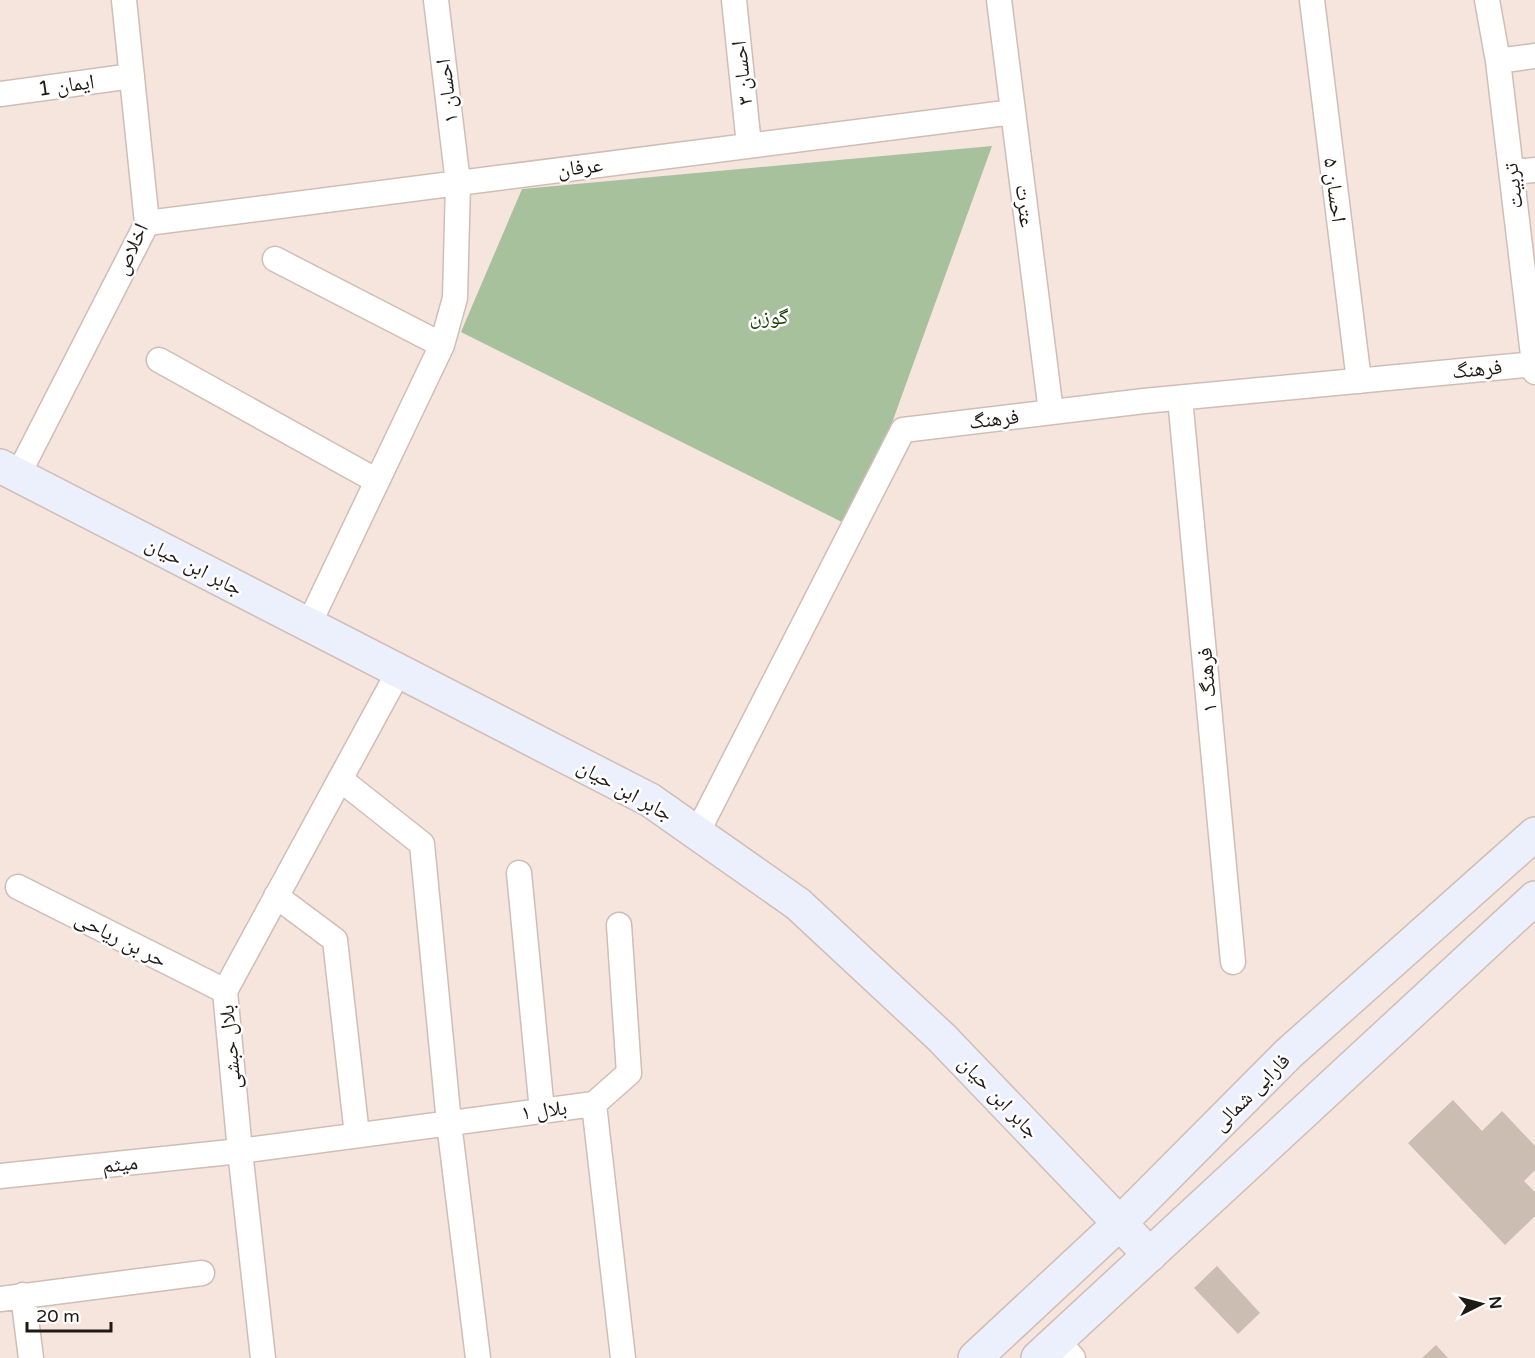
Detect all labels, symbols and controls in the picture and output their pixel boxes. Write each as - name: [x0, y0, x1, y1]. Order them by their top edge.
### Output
- street label: احسان ۳: [727, 39, 758, 106]
- street label: احسان ۱: [431, 57, 464, 125]
- street label: ایمان 1: [36, 69, 96, 102]
- street label: عرفان: [556, 152, 605, 183]
- street label: احسان ۵: [1318, 156, 1351, 224]
- street label: تربیت: [1498, 161, 1529, 210]
- street label: عترت: [1009, 183, 1040, 229]
- street label: اخلاص: [109, 219, 154, 279]
- park label: گوزن: [750, 305, 789, 330]
- street label: فرهنگ: [1451, 354, 1503, 385]
- street label: فرهنگ: [968, 404, 1021, 435]
- street label: جابر ابن حیان: [141, 531, 246, 602]
- street label: فرهنگ ۱: [1192, 646, 1223, 714]
- street label: جابر ابن حیان: [573, 754, 677, 827]
- street label: حر بن ریاحی: [71, 906, 171, 973]
- street label: بلال حبشی: [214, 1004, 247, 1090]
- street label: فارابی شمالی: [1207, 1048, 1295, 1136]
- street label: جابر ابن حیان: [953, 1051, 1044, 1144]
- street label: بلال ۱: [520, 1095, 568, 1126]
- street label: میثم: [101, 1150, 139, 1180]
- north arrow: [1451, 1274, 1511, 1334]
- scale bar: [27, 1295, 111, 1333]
- text: N: [1484, 1295, 1506, 1310]
- text: 20 m: [36, 1305, 80, 1327]

